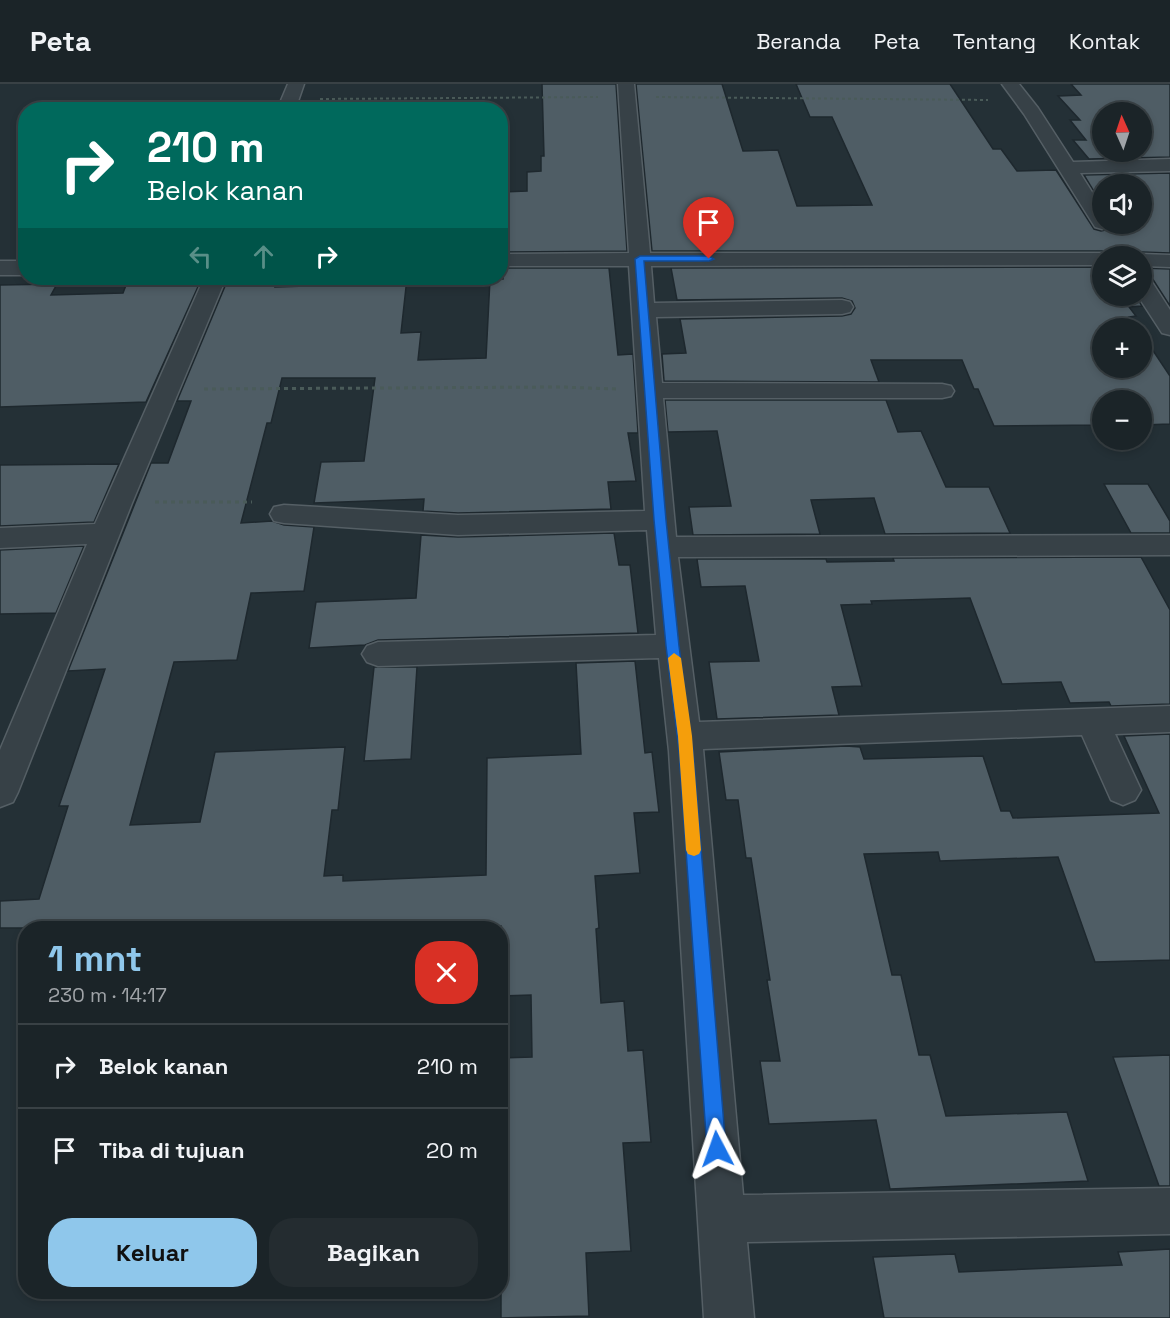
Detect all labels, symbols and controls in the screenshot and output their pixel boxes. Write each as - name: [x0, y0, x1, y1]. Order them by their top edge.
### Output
- text: Peta: [30, 23, 91, 59]
- text: Beranda: [756, 28, 841, 55]
- text: Peta: [874, 28, 920, 55]
- text: Tentang: [953, 28, 1036, 55]
- text: Kontak: [1069, 28, 1140, 55]
- north arrow: [1092, 102, 1152, 162]
- map controls: [1092, 102, 1152, 450]
- text: 210 m: [147, 121, 265, 174]
- icon: right: [48, 126, 126, 204]
- text: Belok kanan: [147, 173, 304, 208]
- button: sound: [1092, 174, 1152, 234]
- pin: [683, 197, 734, 259]
- icon: arrive: [692, 206, 725, 239]
- icon: left: [184, 240, 217, 273]
- icon: ahead: [247, 240, 280, 273]
- icon: right: [310, 240, 343, 273]
- button: layers: [1092, 246, 1152, 306]
- button: +: [1092, 318, 1152, 378]
- button: −: [1092, 390, 1152, 450]
- text: 1 mnt: [48, 936, 142, 982]
- button: close: [415, 941, 478, 1004]
- text: 230 m · 14:17: [48, 982, 167, 1008]
- icon: right: [48, 1050, 81, 1083]
- text: Belok kanan: [99, 1052, 228, 1080]
- text: 210 m: [417, 1052, 478, 1080]
- position arrow: [685, 1117, 749, 1181]
- icon: arrive: [48, 1134, 81, 1167]
- text: Tiba di tujuan: [99, 1136, 245, 1164]
- text: 20 m: [426, 1136, 478, 1164]
- button: Keluar: [48, 1218, 257, 1287]
- button: Bagikan: [269, 1218, 478, 1287]

